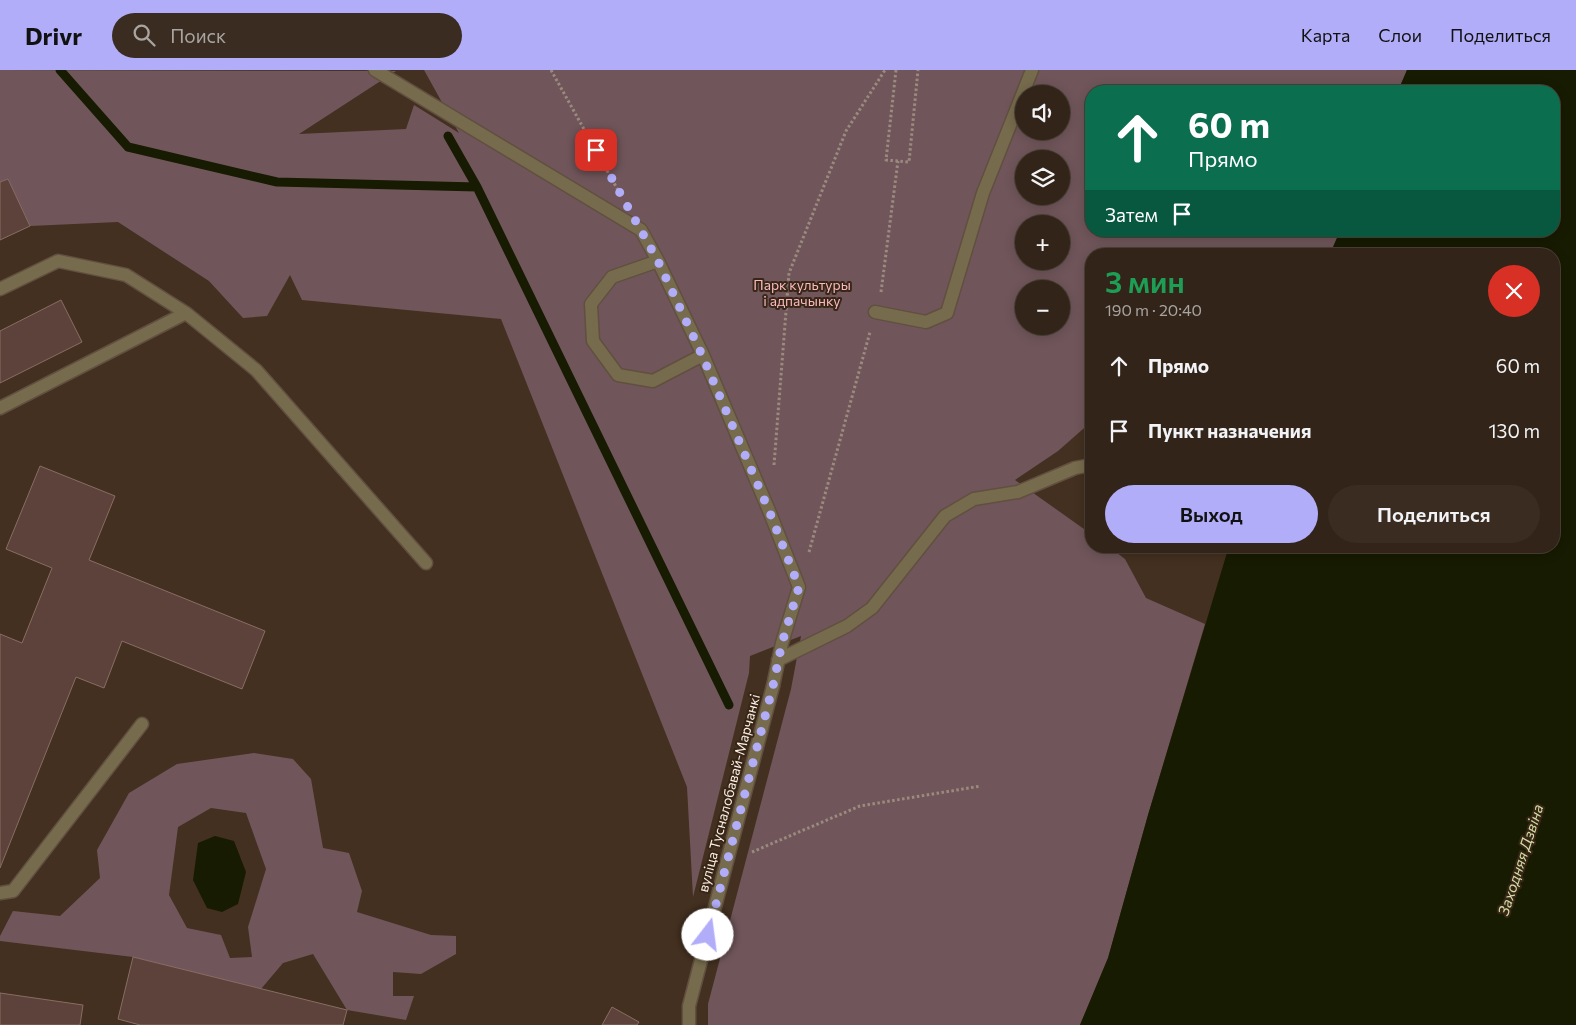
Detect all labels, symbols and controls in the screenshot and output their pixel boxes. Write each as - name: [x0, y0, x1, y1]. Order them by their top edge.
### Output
- search box: [112, 13, 462, 58]
- text: Drivr: [25, 21, 82, 50]
- icon: search: [130, 21, 158, 49]
- text: Поиск: [170, 24, 226, 47]
- text: Карта: [1301, 24, 1350, 46]
- text: Слои: [1378, 24, 1422, 46]
- text: Поделиться: [1450, 24, 1551, 46]
- map controls: [1015, 85, 1070, 335]
- button: sound: [1015, 85, 1070, 140]
- text: 60 m: [1188, 102, 1270, 145]
- icon: ahead: [1105, 105, 1170, 170]
- pin: [575, 129, 617, 171]
- icon: arrive: [582, 136, 610, 164]
- text: Прямо: [1188, 145, 1258, 172]
- button: layers: [1015, 150, 1070, 205]
- icon: arrive: [1168, 200, 1196, 228]
- text: Затем: [1105, 203, 1158, 226]
- button: +: [1015, 215, 1070, 270]
- text: 3 мин: [1105, 262, 1185, 299]
- button: close: [1488, 265, 1540, 317]
- park label: Парк культуры і адпачынку: [753, 276, 851, 309]
- button: −: [1015, 280, 1070, 335]
- text: 190 m · 20:40: [1105, 300, 1202, 319]
- icon: ahead: [1105, 352, 1133, 380]
- text: Прямо: [1148, 354, 1209, 377]
- text: 60 m: [1496, 354, 1540, 377]
- icon: arrive: [1105, 417, 1133, 445]
- text: Пункт назначения: [1148, 419, 1311, 442]
- text: 130 m: [1488, 419, 1540, 442]
- button: Выход: [1105, 485, 1318, 543]
- button: Поделиться: [1328, 485, 1540, 543]
- street label: вуліца Тусналобавай-Марчанкі: [694, 692, 763, 894]
- water label: Заходняя Дзвіна: [1494, 802, 1547, 918]
- position arrow: [681, 908, 733, 960]

